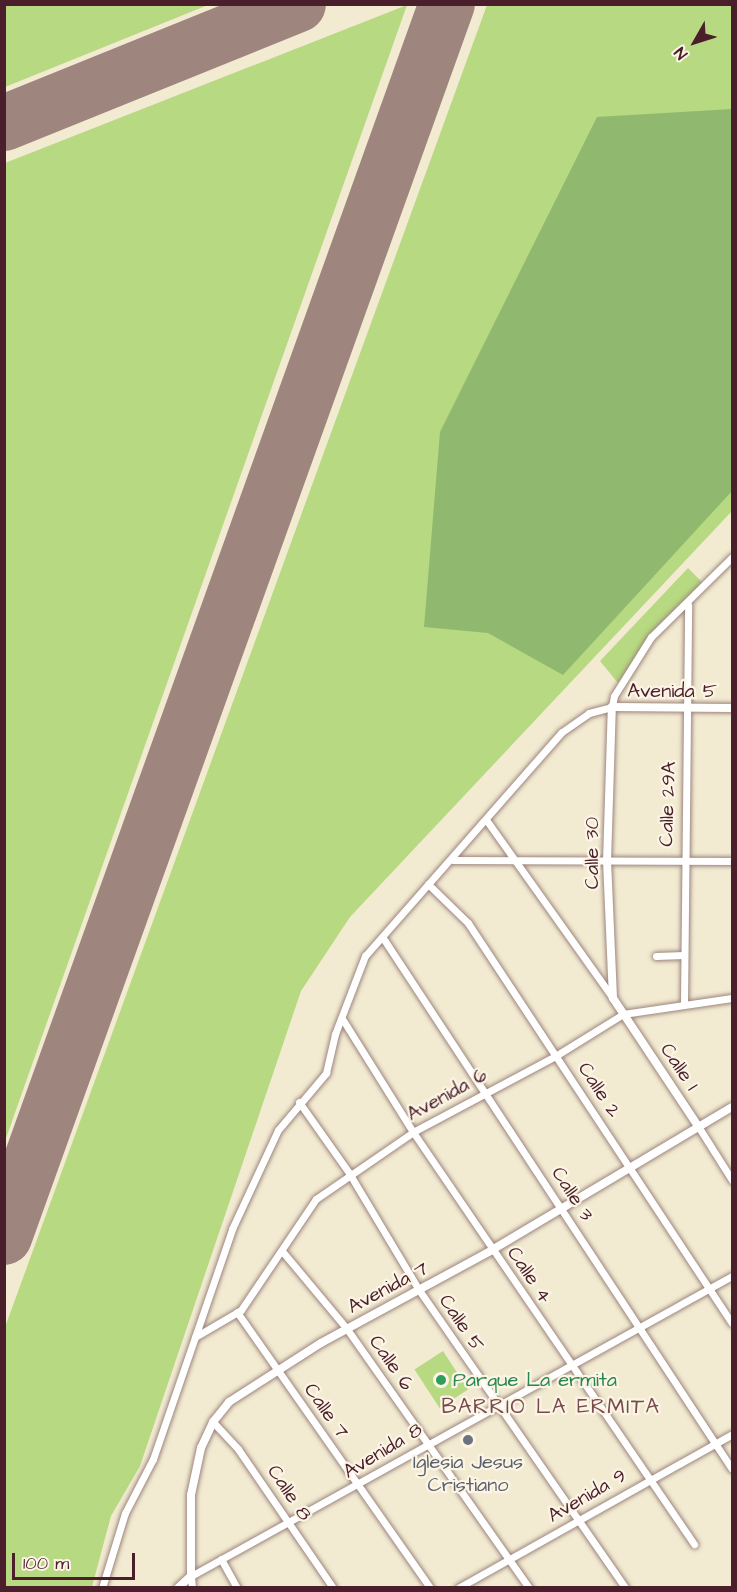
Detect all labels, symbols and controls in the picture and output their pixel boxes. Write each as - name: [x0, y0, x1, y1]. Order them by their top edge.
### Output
- north arrow: [665, 12, 725, 72]
- text: N: [669, 43, 693, 64]
- street label: Avenida 5: [627, 679, 717, 703]
- street label: Calle 29A: [655, 761, 681, 847]
- street label: Calle 30: [580, 817, 604, 889]
- street label: Calle 1: [655, 1039, 703, 1095]
- street label: Calle 2: [572, 1058, 626, 1122]
- street label: Avenida 6: [403, 1063, 491, 1127]
- street label: Calle 3: [546, 1162, 598, 1226]
- street label: Calle 4: [501, 1242, 557, 1308]
- street label: Avenida 7: [344, 1257, 432, 1319]
- street label: Calle 5: [433, 1290, 489, 1356]
- street label: Calle 6: [363, 1331, 419, 1395]
- place label: Parque La ermita: [453, 1368, 617, 1392]
- marker: Parque La ermita: [434, 1373, 448, 1387]
- street label: Calle 7: [298, 1379, 354, 1443]
- district label: BARRIO LA ERMITA: [442, 1394, 660, 1420]
- street label: Avenida 8: [339, 1418, 427, 1484]
- marker: Iglesia Jesus Cristiano: [461, 1433, 475, 1447]
- place label: Iglesia Jesus Cristiano: [413, 1450, 523, 1497]
- street label: Calle 8: [262, 1460, 316, 1526]
- street label: Avenida 9: [543, 1464, 631, 1528]
- scale bar: [15, 1541, 138, 1579]
- text: 100 m: [23, 1551, 69, 1576]

